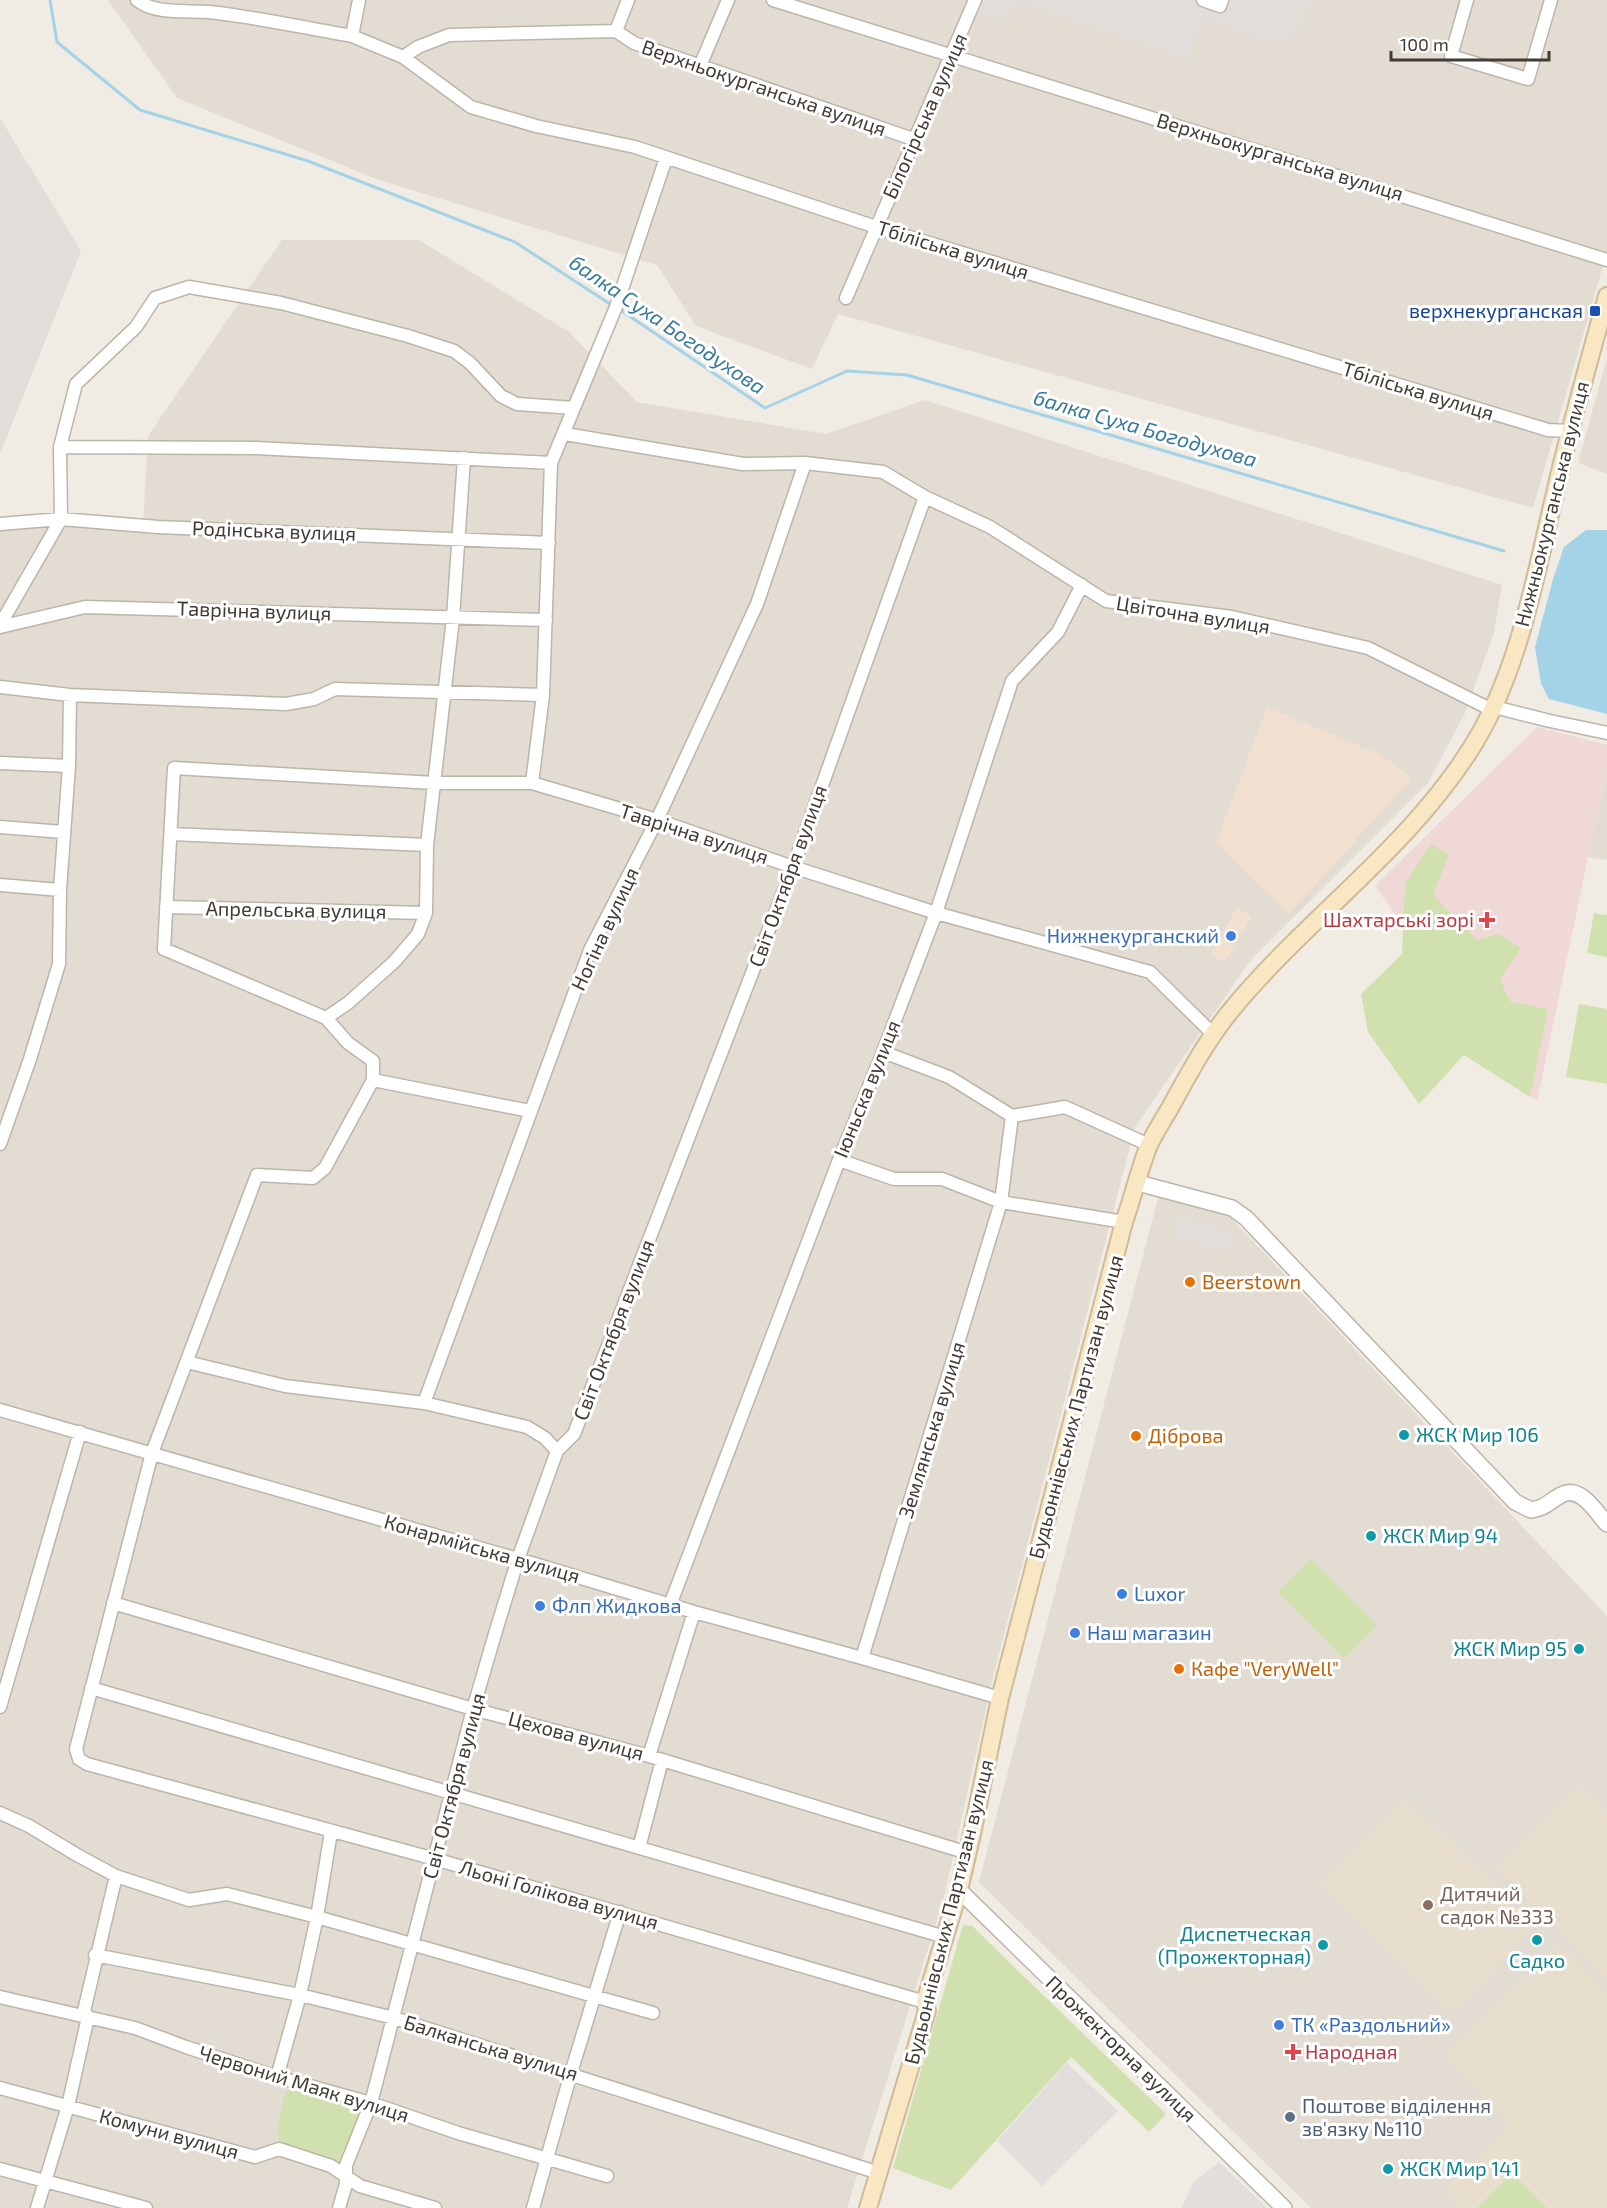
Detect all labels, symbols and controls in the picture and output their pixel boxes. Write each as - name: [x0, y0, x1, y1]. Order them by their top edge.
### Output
- scale bar: [1391, 24, 1548, 62]
- street label: Білогірська вулиця: [877, 29, 972, 202]
- text: 100 m: [1400, 33, 1449, 55]
- street label: Верхньокурганська вулиця: [639, 34, 890, 141]
- street label: Верхньокурганська вулиця: [1154, 107, 1407, 206]
- street label: Тбіліська вулиця: [874, 215, 1032, 284]
- water label: балка Суха Богодухова: [565, 249, 771, 399]
- place label: верхнекурганская: [1409, 298, 1583, 323]
- marker: верхнекурганская: [1588, 304, 1602, 318]
- street label: Тбіліська вулиця: [1339, 356, 1497, 425]
- street label: Нижньокурганська вулиця: [1509, 378, 1594, 629]
- water label: балка Суха Богодухова: [1031, 384, 1260, 471]
- street label: Родінська вулиця: [191, 515, 357, 546]
- street label: Цвiточна вулиця: [1114, 590, 1272, 639]
- street label: Таврічна вулиця: [176, 595, 332, 626]
- street label: Світ Октября вулиця: [743, 782, 832, 970]
- street label: Таврічна вулиця: [617, 798, 772, 869]
- street label: Ногіна вулиця: [565, 863, 644, 994]
- street label: Апрельська вулиця: [205, 895, 387, 924]
- place label: Шахтарські зорі: [1323, 907, 1474, 931]
- marker: Шахтарські зорі: [1478, 911, 1496, 929]
- place label: Нижнекурганский: [1047, 923, 1219, 948]
- marker: Нижнекурганский: [1224, 929, 1238, 943]
- street label: Iюньска вулиця: [828, 1017, 905, 1161]
- street label: Світ Октября вулиця: [568, 1236, 660, 1424]
- street label: Будьоннівських Партизан вулиця: [1023, 1252, 1128, 1562]
- place label: Beerstown: [1202, 1269, 1301, 1293]
- marker: Beerstown: [1183, 1275, 1197, 1289]
- street label: Землянська вулиця: [893, 1338, 970, 1521]
- place label: ЖСК Мир 106: [1416, 1422, 1539, 1446]
- place label: Діброва: [1148, 1423, 1224, 1447]
- marker: ЖСК Мир 106: [1397, 1428, 1411, 1442]
- marker: Діброва: [1129, 1429, 1143, 1443]
- street label: Конармійська вулиця: [381, 1509, 583, 1588]
- place label: ЖСК Мир 94: [1383, 1523, 1498, 1547]
- marker: ЖСК Мир 94: [1364, 1529, 1378, 1543]
- place label: Luxor: [1134, 1581, 1185, 1605]
- marker: Luxor: [1115, 1587, 1129, 1601]
- place label: Флп Жидкова: [552, 1593, 681, 1617]
- marker: Флп Жидкова: [533, 1599, 547, 1613]
- place label: Наш магазин: [1087, 1620, 1212, 1644]
- marker: Наш магазин: [1068, 1626, 1082, 1640]
- place label: ЖСК Мир 95: [1454, 1636, 1567, 1660]
- marker: ЖСК Мир 95: [1572, 1642, 1586, 1656]
- place label: Кафе "VeryWell": [1191, 1656, 1339, 1680]
- marker: Кафе "VeryWell": [1172, 1662, 1186, 1676]
- street label: Світ Октября вулиця: [417, 1690, 490, 1882]
- street label: Цехова вулиця: [506, 1705, 647, 1766]
- street label: Будьоннівських Партизан вулиця: [898, 1757, 999, 2067]
- street label: Льоні Голікова вулиця: [457, 1854, 662, 1935]
- place label: Дитячий садок №333: [1440, 1881, 1554, 1928]
- marker: Дитячий садок №333: [1421, 1898, 1435, 1912]
- place label: Диспетческая (Прожекторная): [1158, 1921, 1311, 1968]
- marker: Садко: [1530, 1933, 1544, 1947]
- marker: Диспетческая (Прожекторная): [1316, 1938, 1330, 1952]
- place label: Садко: [1509, 1948, 1565, 1972]
- street label: Прожекторна вулиця: [1041, 1970, 1202, 2127]
- street label: Балканська вулиця: [401, 2009, 581, 2086]
- place label: ТК «Раздольний»: [1291, 2012, 1451, 2036]
- marker: ТК «Раздольний»: [1272, 2018, 1286, 2032]
- place label: Народная: [1305, 2039, 1398, 2063]
- street label: Червоний Маяк вулиця: [196, 2040, 412, 2127]
- marker: Народная: [1286, 2045, 1300, 2059]
- place label: Поштове відділення зв'язку №110: [1302, 2093, 1491, 2141]
- street label: Комуни вулиця: [97, 2103, 242, 2164]
- marker: Поштове відділення зв'язку №110: [1283, 2110, 1297, 2124]
- place label: ЖСК Мир 141: [1400, 2156, 1519, 2180]
- marker: ЖСК Мир 141: [1381, 2162, 1395, 2176]

